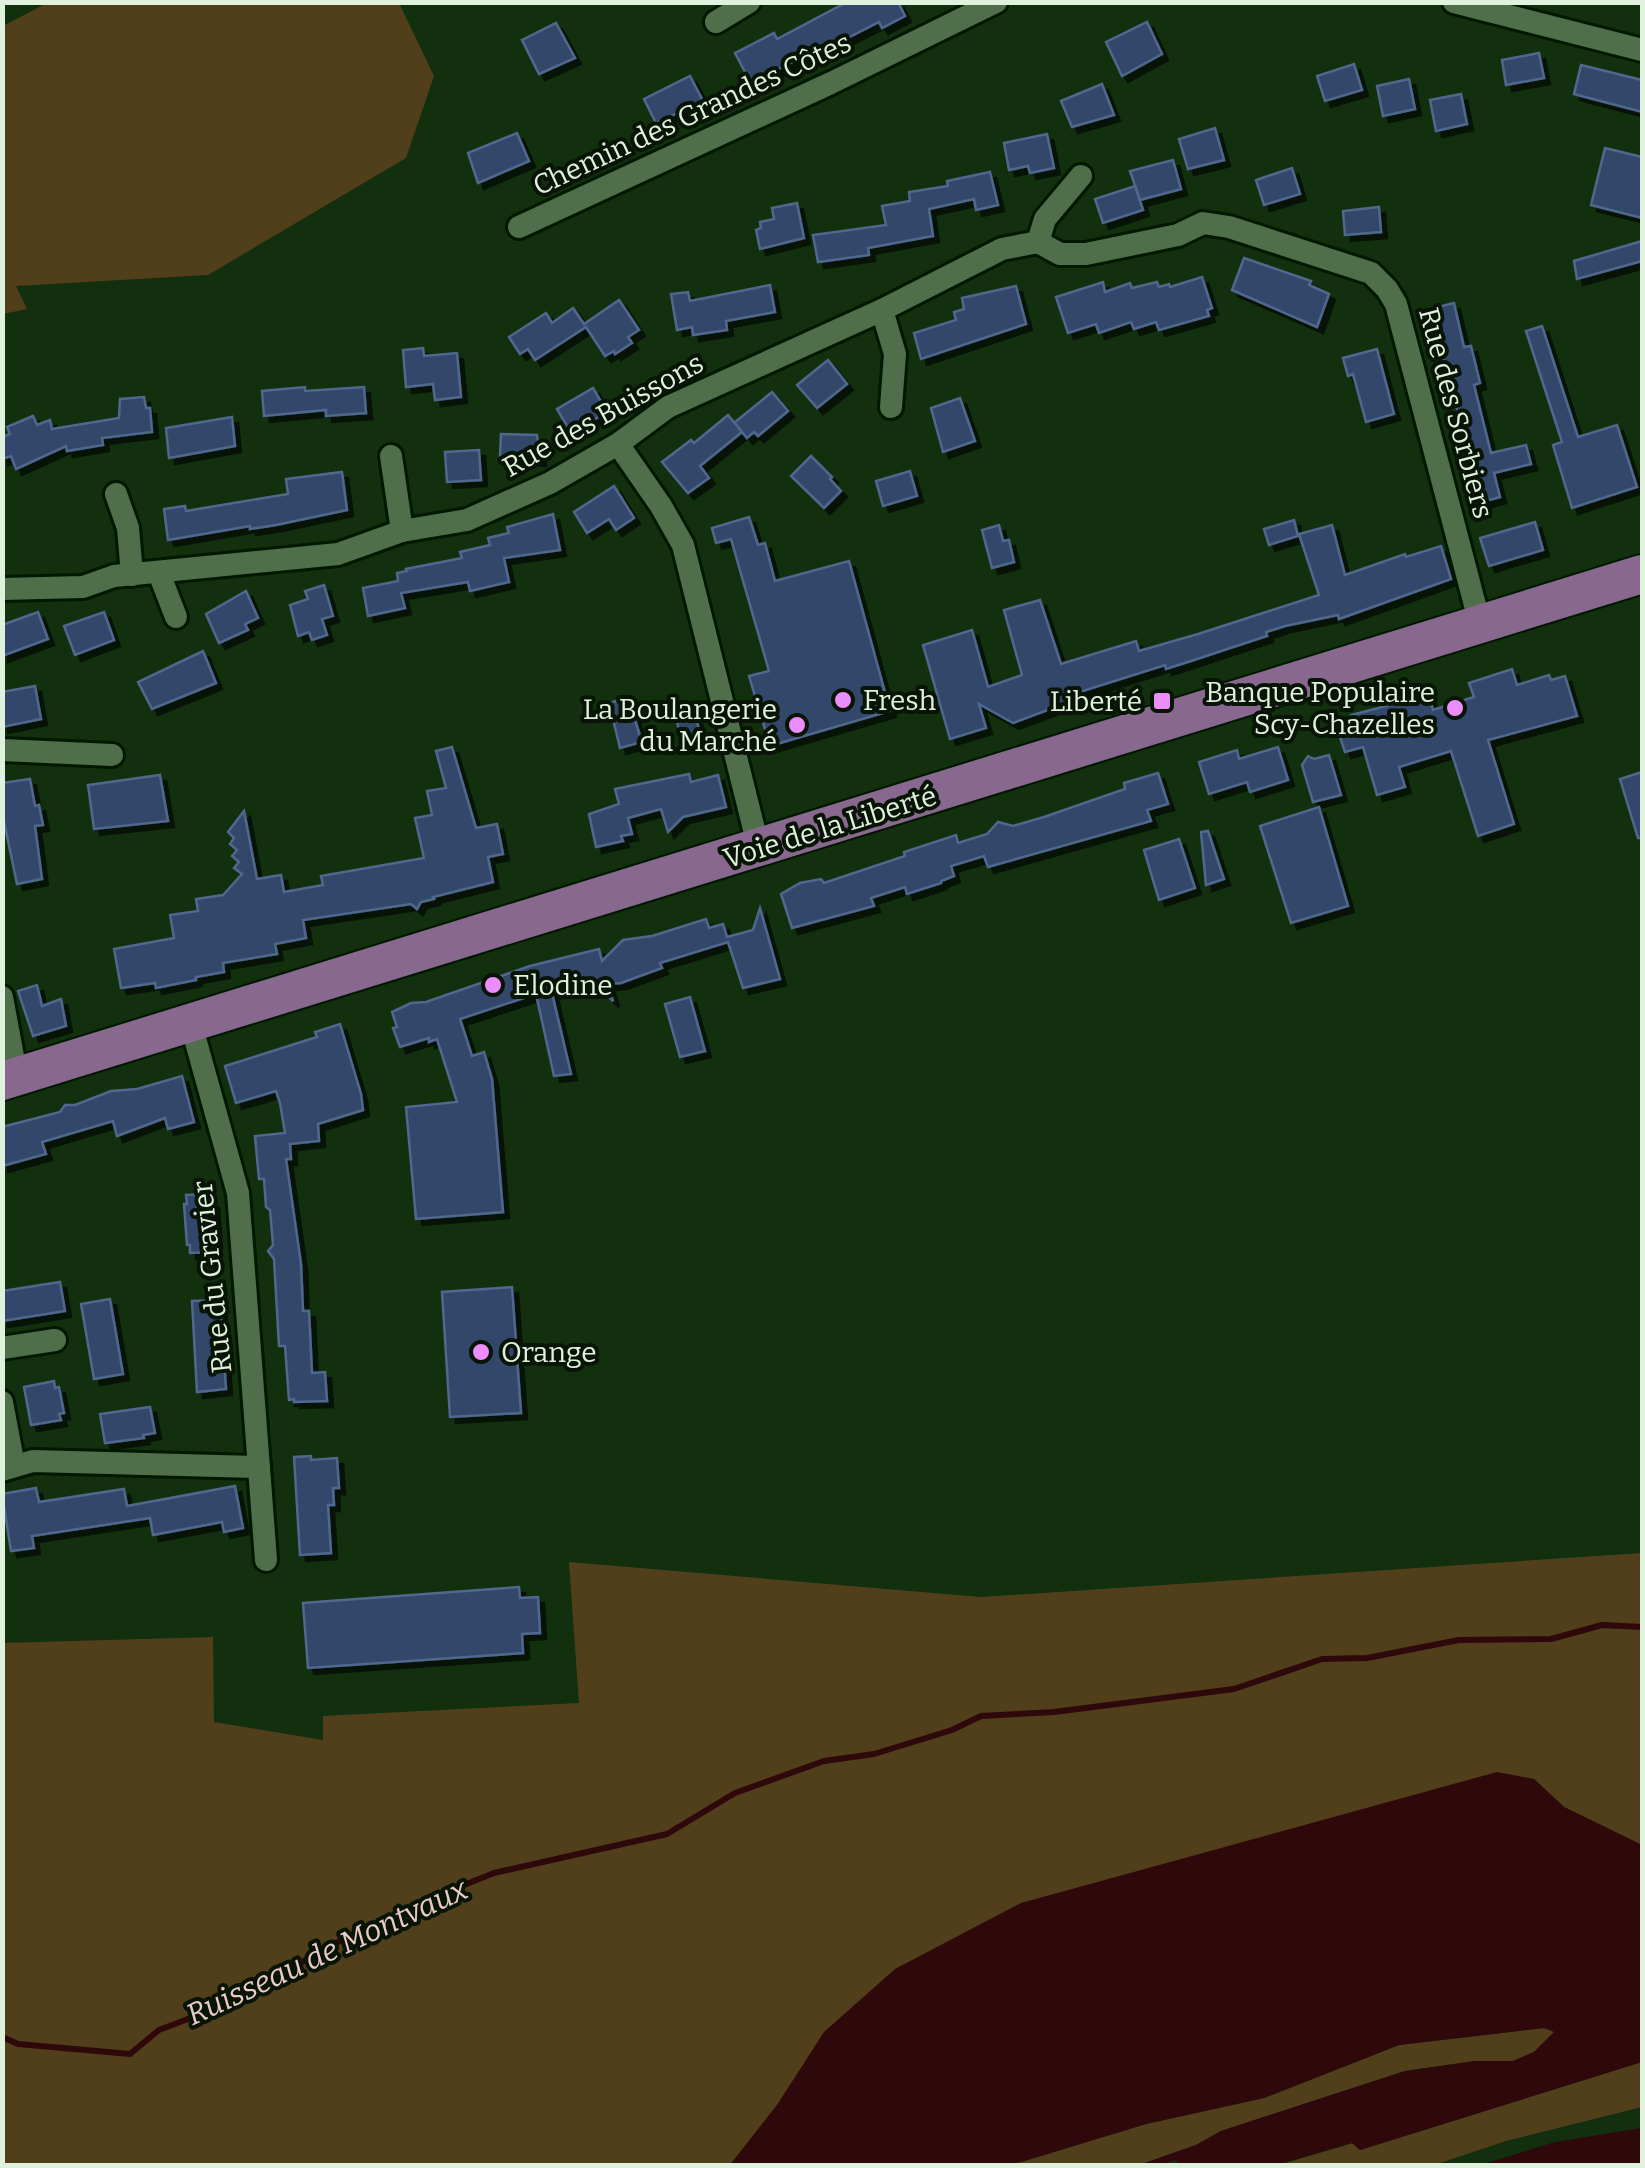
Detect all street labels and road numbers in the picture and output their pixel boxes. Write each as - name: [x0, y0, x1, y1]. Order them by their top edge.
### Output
- street label: Chemin des Grandes Côtes: [528, 26, 856, 202]
- street label: Rue des Sorbiers: [1412, 304, 1500, 522]
- street label: Rue des Buissons: [497, 346, 709, 484]
- street label: Voie de la Liberté: [719, 779, 941, 875]
- street label: Rue du Gravier: [185, 1179, 239, 1375]

